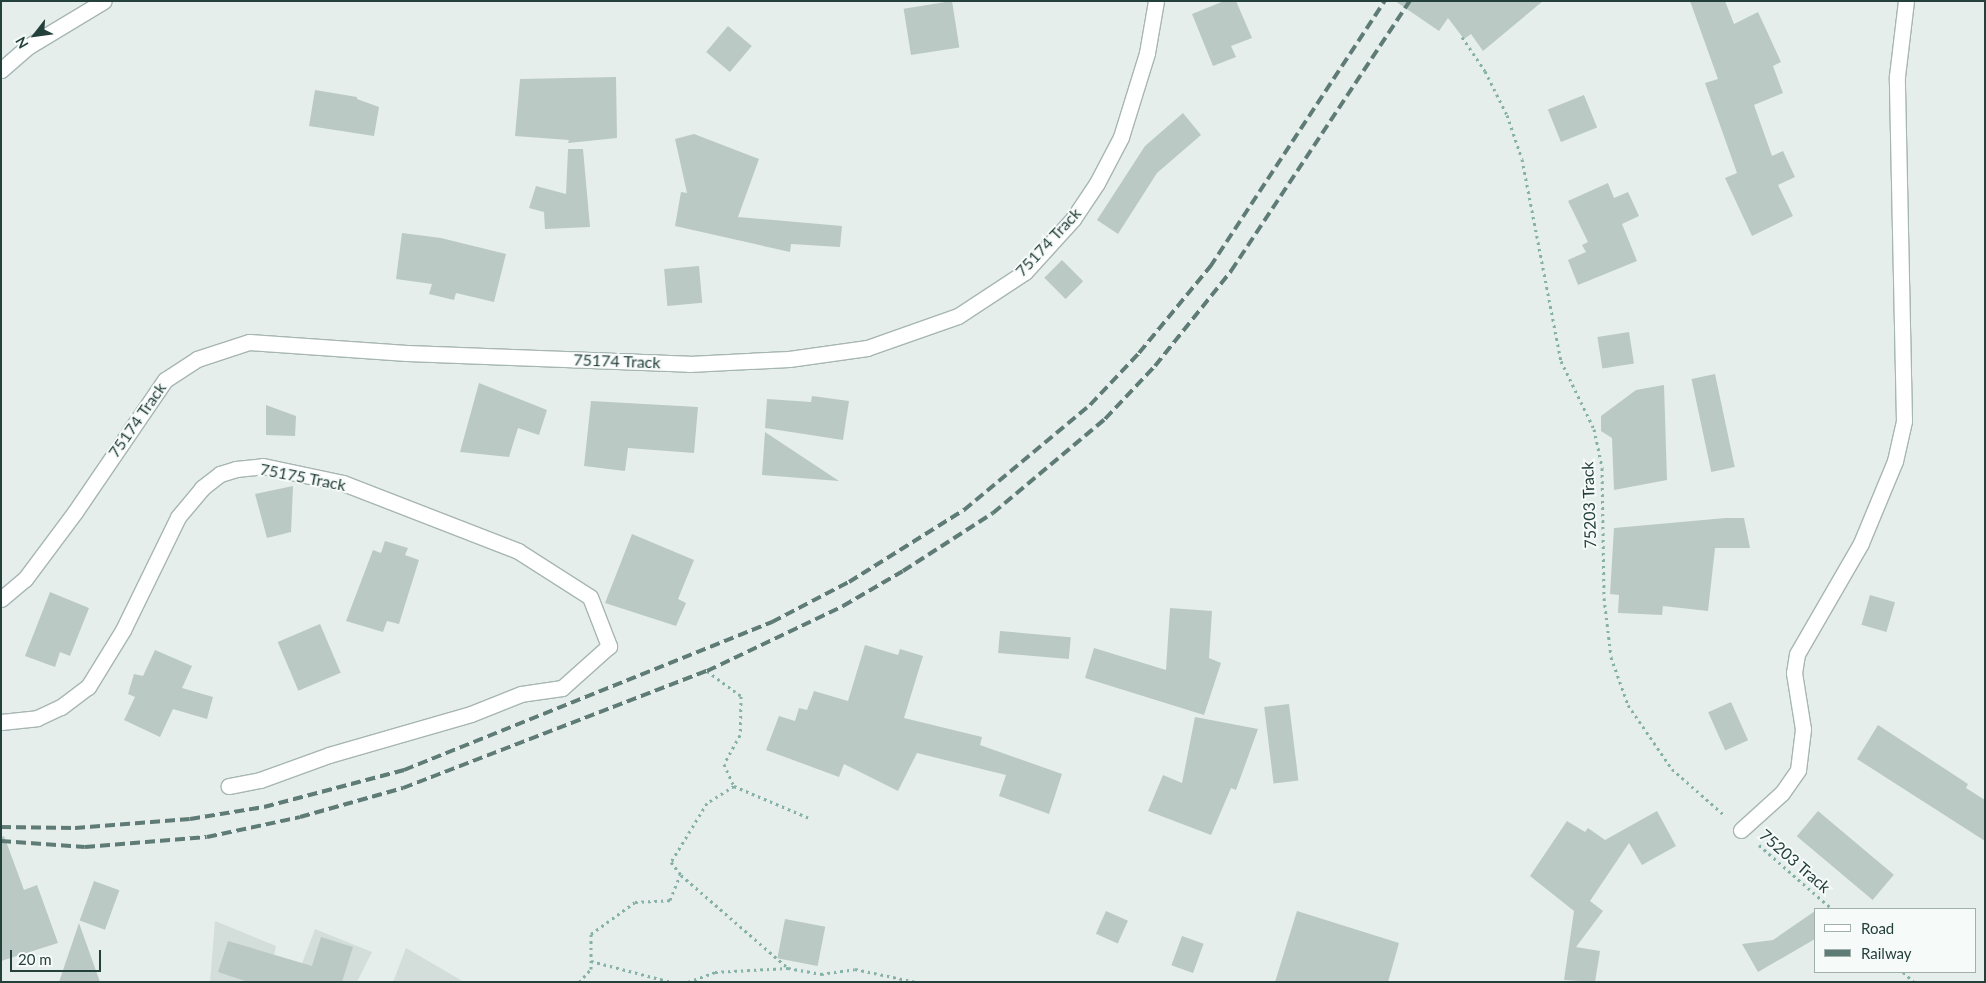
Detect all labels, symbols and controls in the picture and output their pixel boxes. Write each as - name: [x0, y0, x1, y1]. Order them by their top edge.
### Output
- north arrow: [10, 10, 60, 60]
- text: N: [12, 34, 32, 52]
- street label: 75174 Track: [1011, 203, 1085, 281]
- street label: 75174 Track: [573, 350, 661, 372]
- street label: 75174 Track: [104, 379, 170, 461]
- street label: 75175 Track: [258, 459, 348, 495]
- street label: 75203 Track: [1578, 461, 1600, 549]
- street label: 75203 Track: [1756, 825, 1834, 897]
- legend: [1814, 908, 1976, 973]
- text: Road: [1861, 919, 1894, 937]
- scale bar: [12, 940, 104, 972]
- text: Railway: [1861, 944, 1912, 962]
- text: 20 m: [18, 950, 52, 968]

